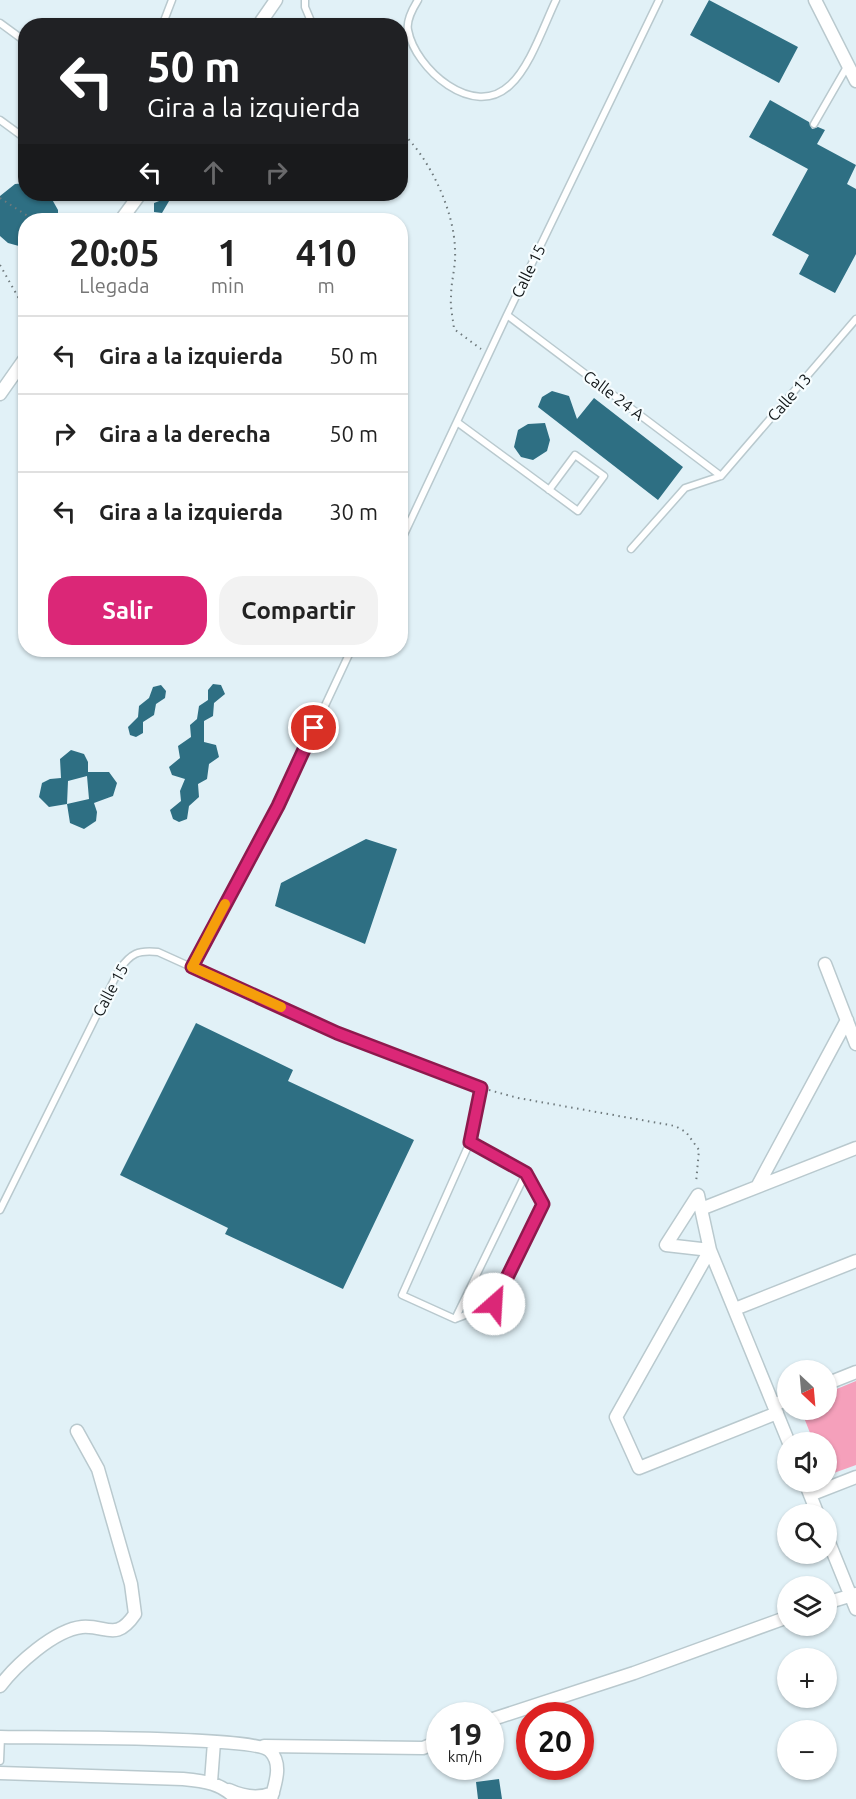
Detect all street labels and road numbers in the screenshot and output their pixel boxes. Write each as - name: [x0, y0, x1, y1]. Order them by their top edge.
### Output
- street label: Calle 15: [507, 241, 549, 301]
- street label: Calle 24 A: [580, 366, 648, 424]
- street label: Calle 13: [764, 370, 814, 424]
- street label: Calle 15: [89, 961, 131, 1019]

